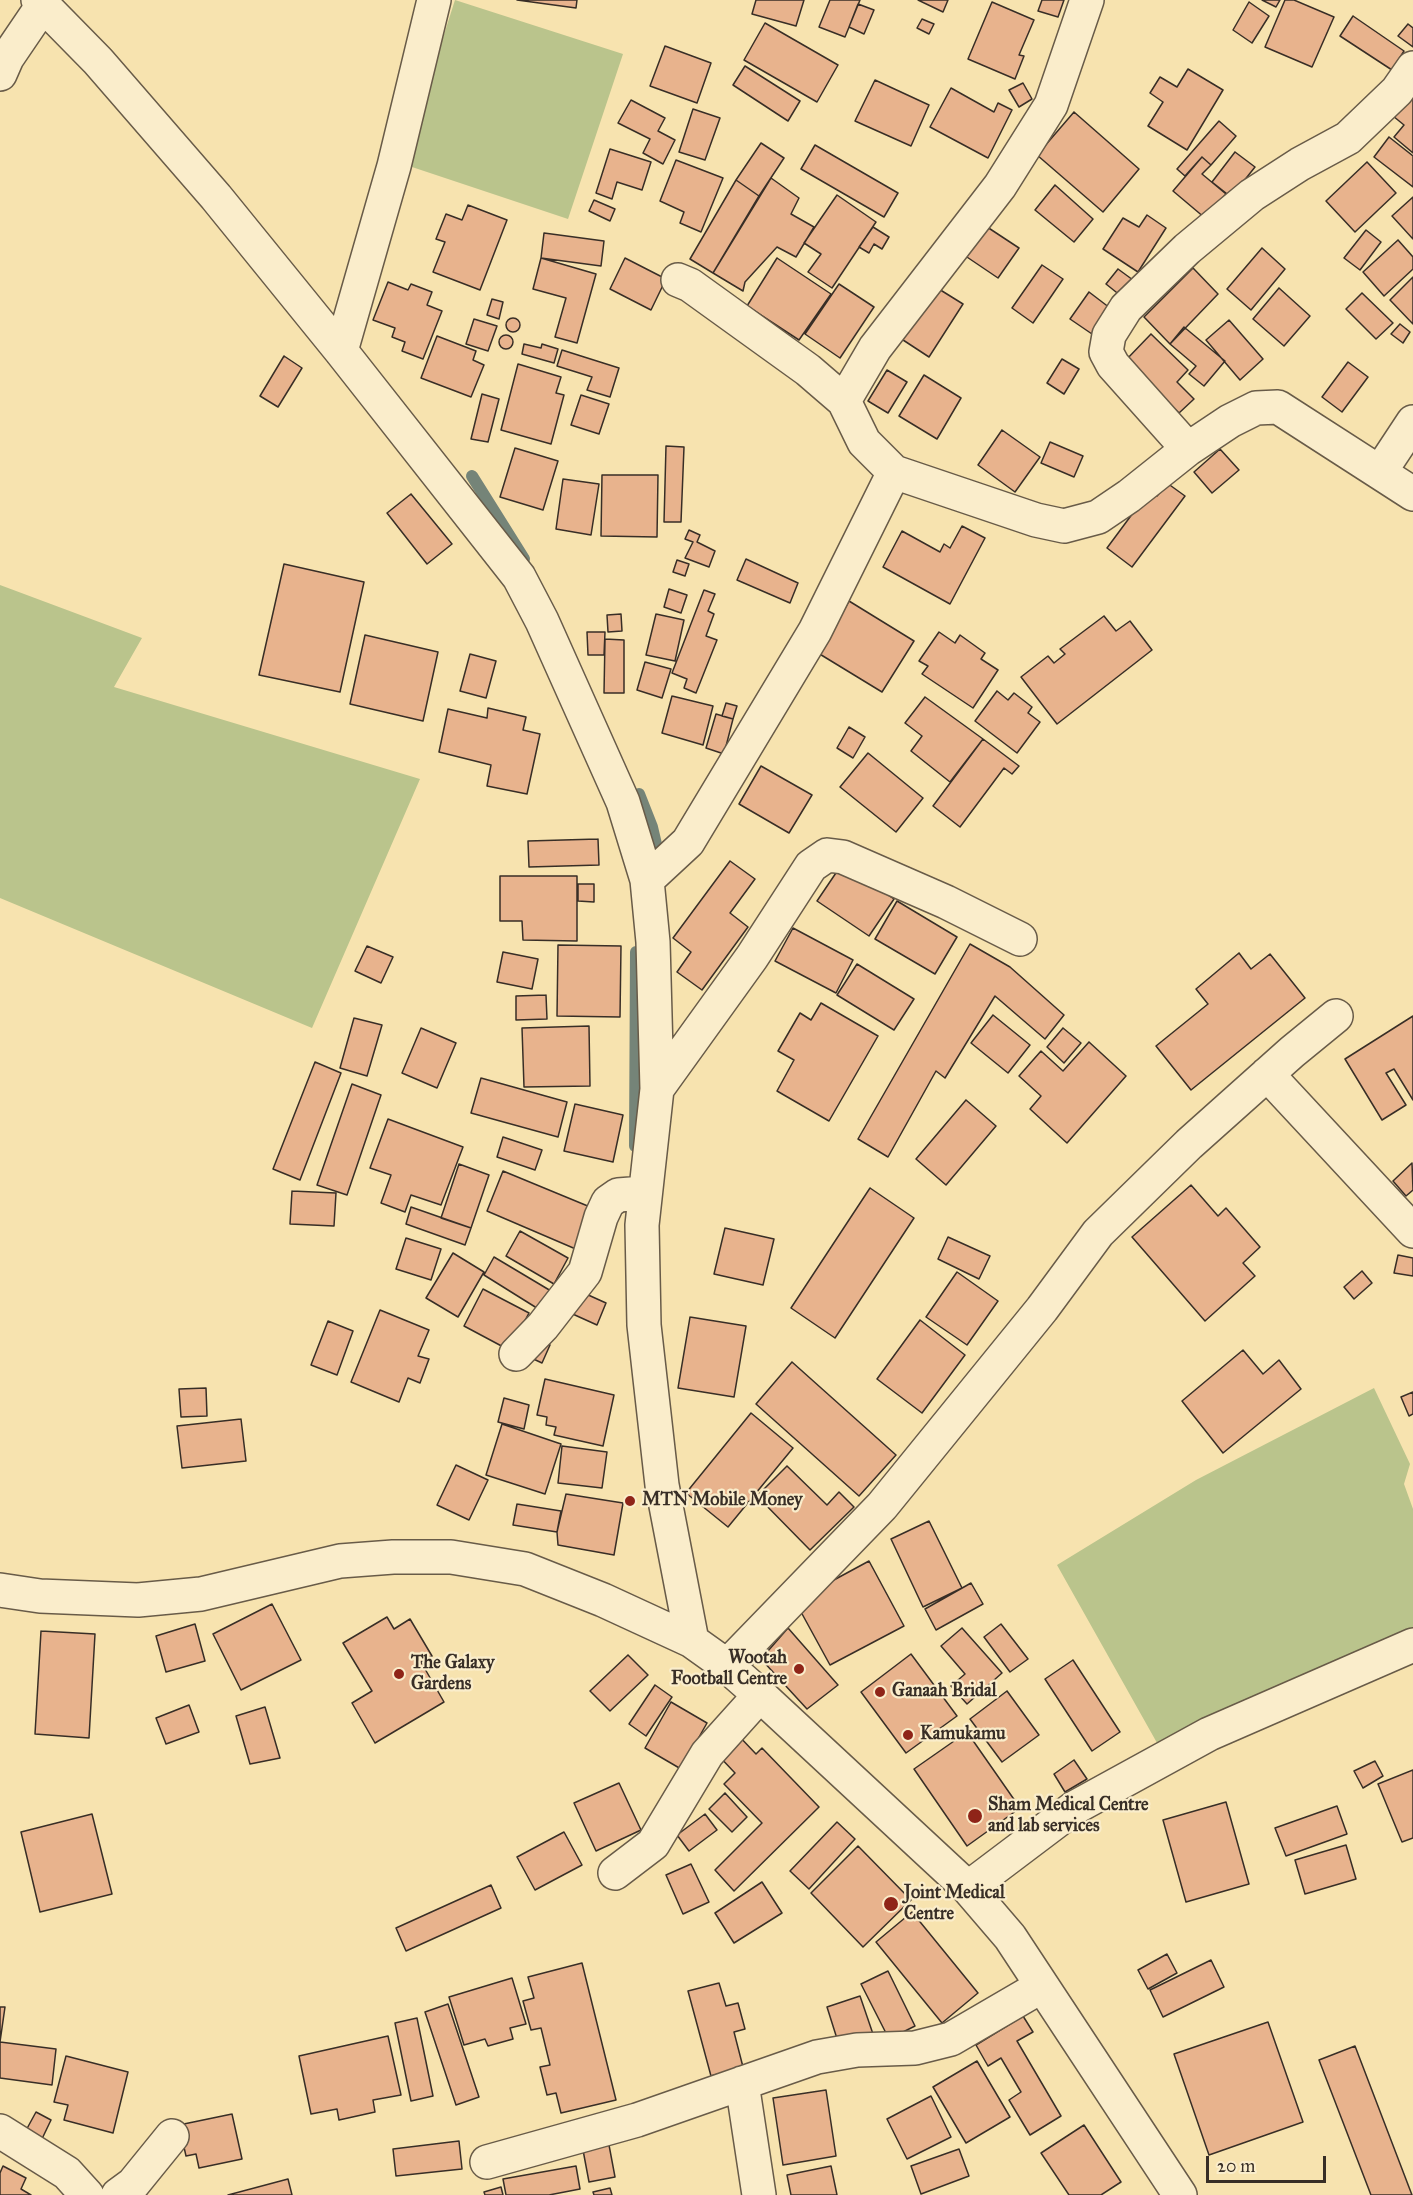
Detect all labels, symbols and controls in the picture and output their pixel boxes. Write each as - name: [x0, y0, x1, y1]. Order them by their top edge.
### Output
- place label: MTN Mobile Money: [642, 1490, 803, 1512]
- marker: MTN Mobile Money: [623, 1494, 637, 1508]
- place label: Wootah Football Centre: [671, 1648, 787, 1690]
- place label: The Galaxy Gardens: [411, 1653, 494, 1696]
- marker: Wootah Football Centre: [792, 1662, 806, 1676]
- marker: The Galaxy Gardens: [392, 1667, 406, 1681]
- place label: Ganaah Bridal: [892, 1681, 997, 1703]
- marker: Ganaah Bridal: [873, 1685, 887, 1699]
- place label: Kamukamu: [920, 1724, 1006, 1746]
- marker: Kamukamu: [901, 1728, 915, 1742]
- place label: Sham Medical Centre and lab services: [988, 1795, 1149, 1838]
- marker: Sham Medical Centre and lab services: [966, 1807, 984, 1825]
- place label: Joint Medical Centre: [904, 1883, 1005, 1926]
- marker: Joint Medical Centre: [882, 1895, 900, 1913]
- scale bar: [1209, 2144, 1329, 2182]
- text: 20 m: [1217, 2155, 1255, 2177]

